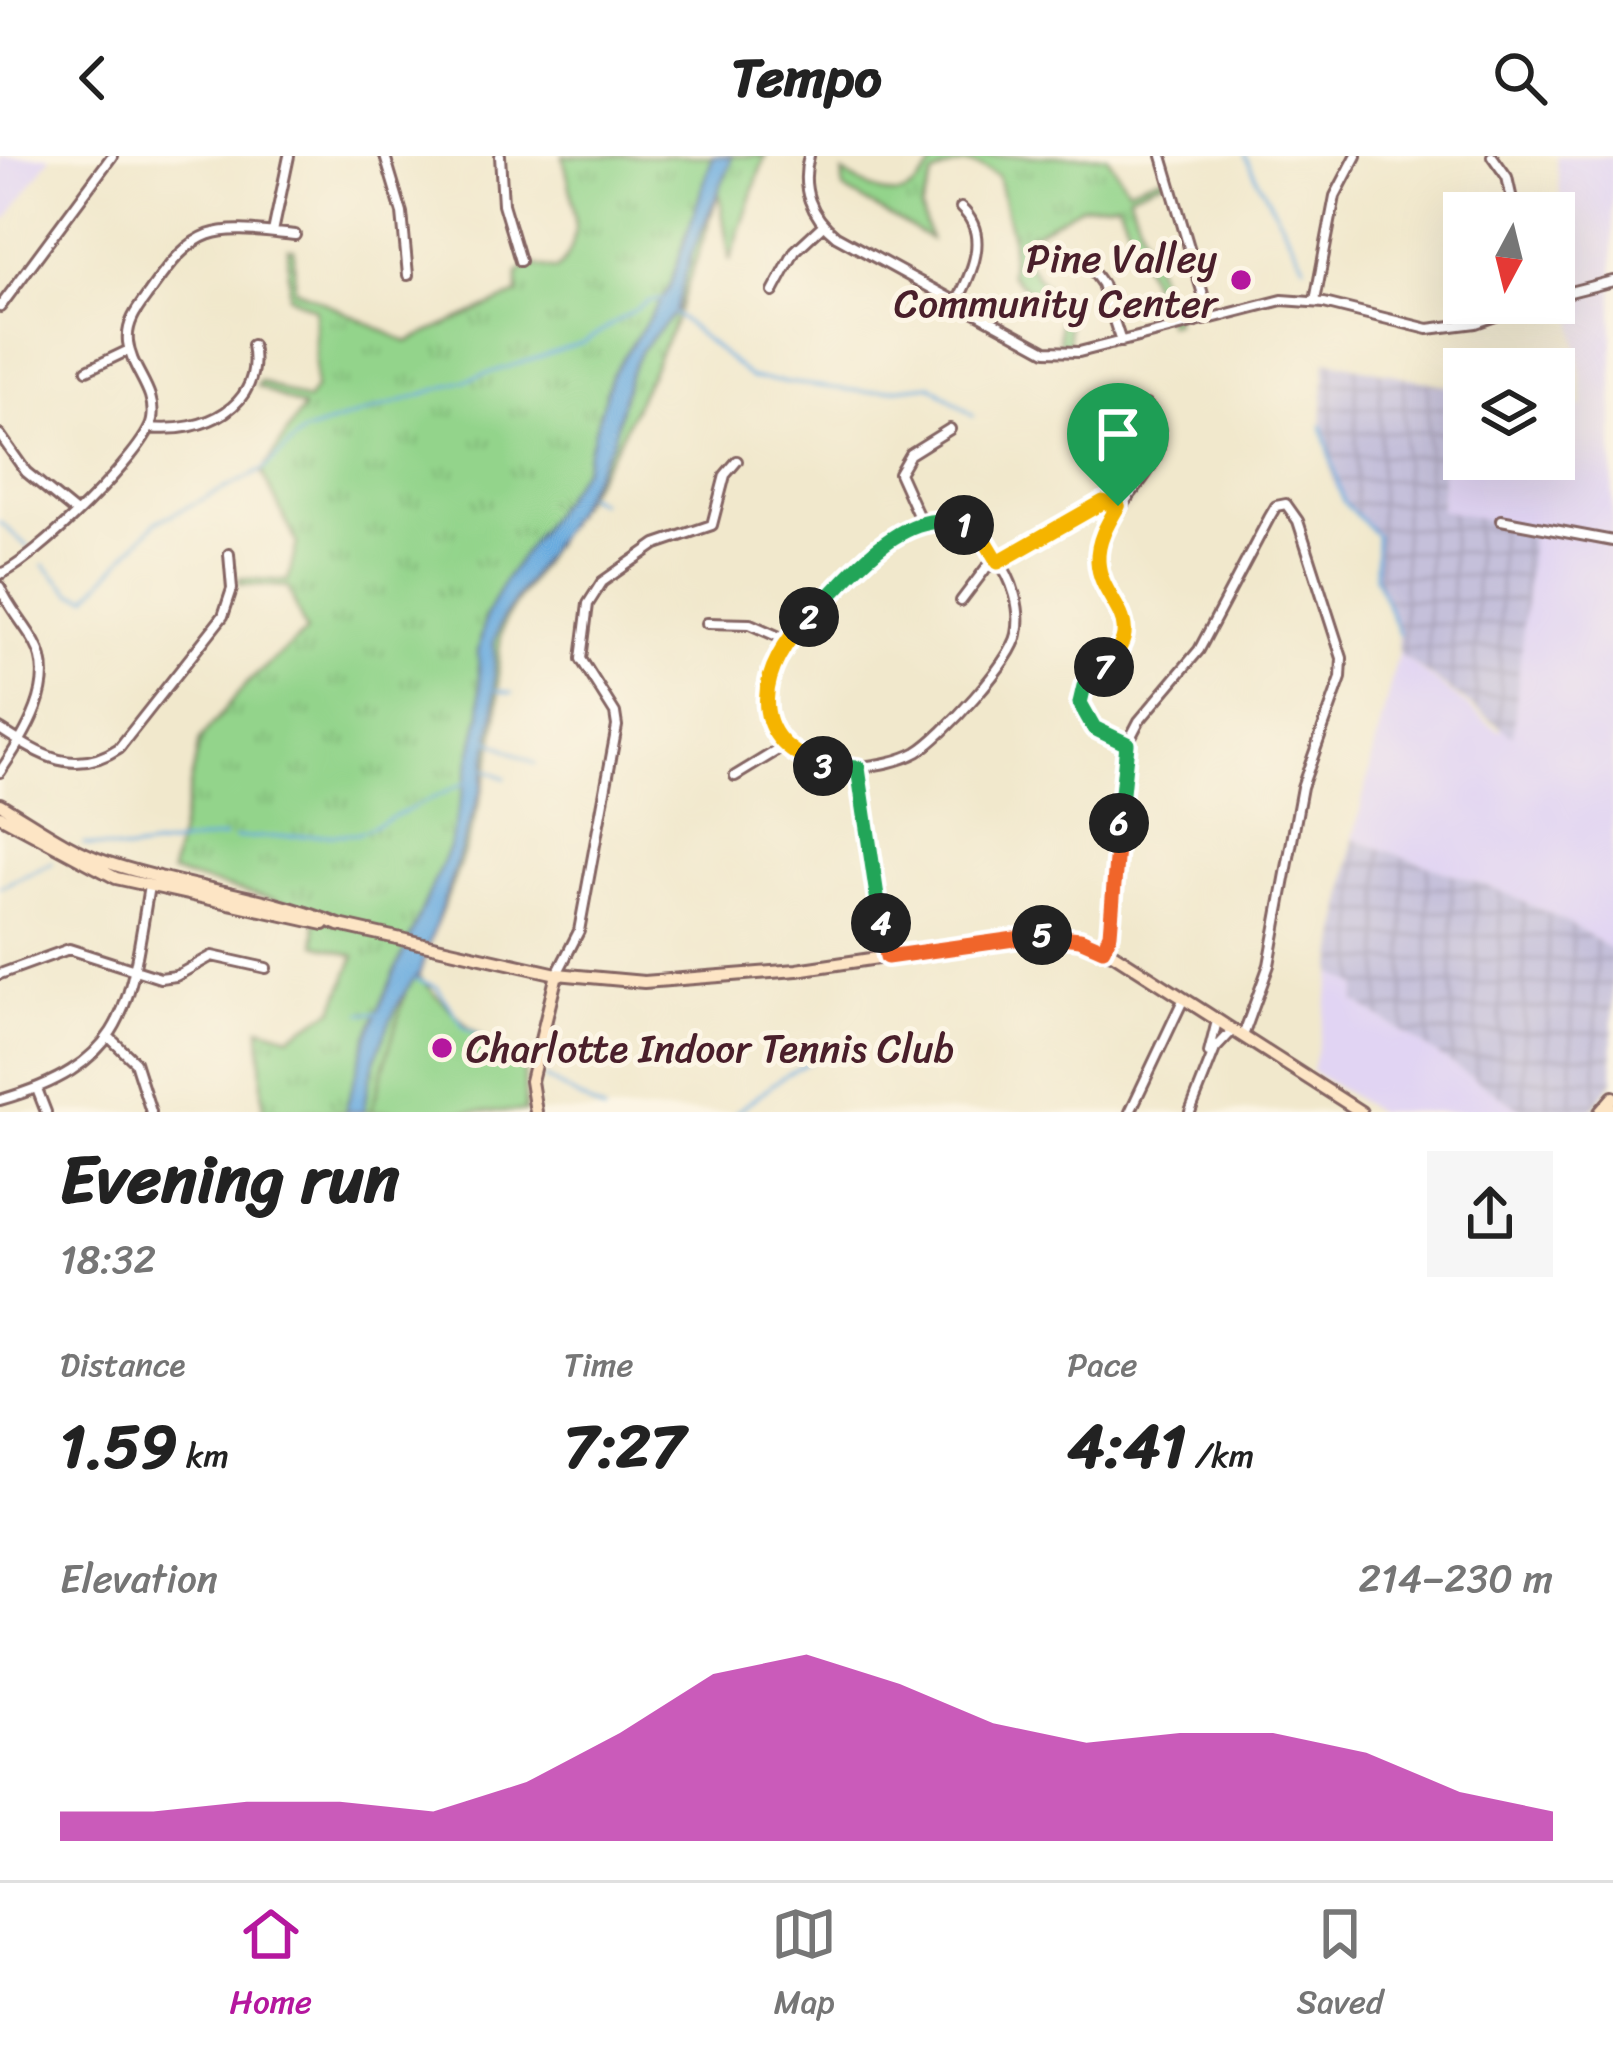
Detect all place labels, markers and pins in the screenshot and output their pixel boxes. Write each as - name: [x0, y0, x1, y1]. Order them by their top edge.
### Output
- place label: Pine Valley Community Center: [894, 224, 1219, 338]
- marker: Pine Valley Community Center: [1228, 267, 1254, 293]
- pin: [1067, 383, 1169, 506]
- pin: 1: [934, 495, 994, 555]
- pin: 2: [779, 587, 839, 647]
- pin: 7: [1074, 637, 1134, 697]
- pin: 3: [793, 736, 853, 796]
- pin: 6: [1089, 793, 1149, 853]
- pin: 4: [851, 893, 911, 953]
- pin: 5: [1012, 905, 1072, 965]
- place label: Charlotte Indoor Tennis Club: [466, 1014, 954, 1083]
- marker: Charlotte Indoor Tennis Club: [429, 1035, 455, 1061]

